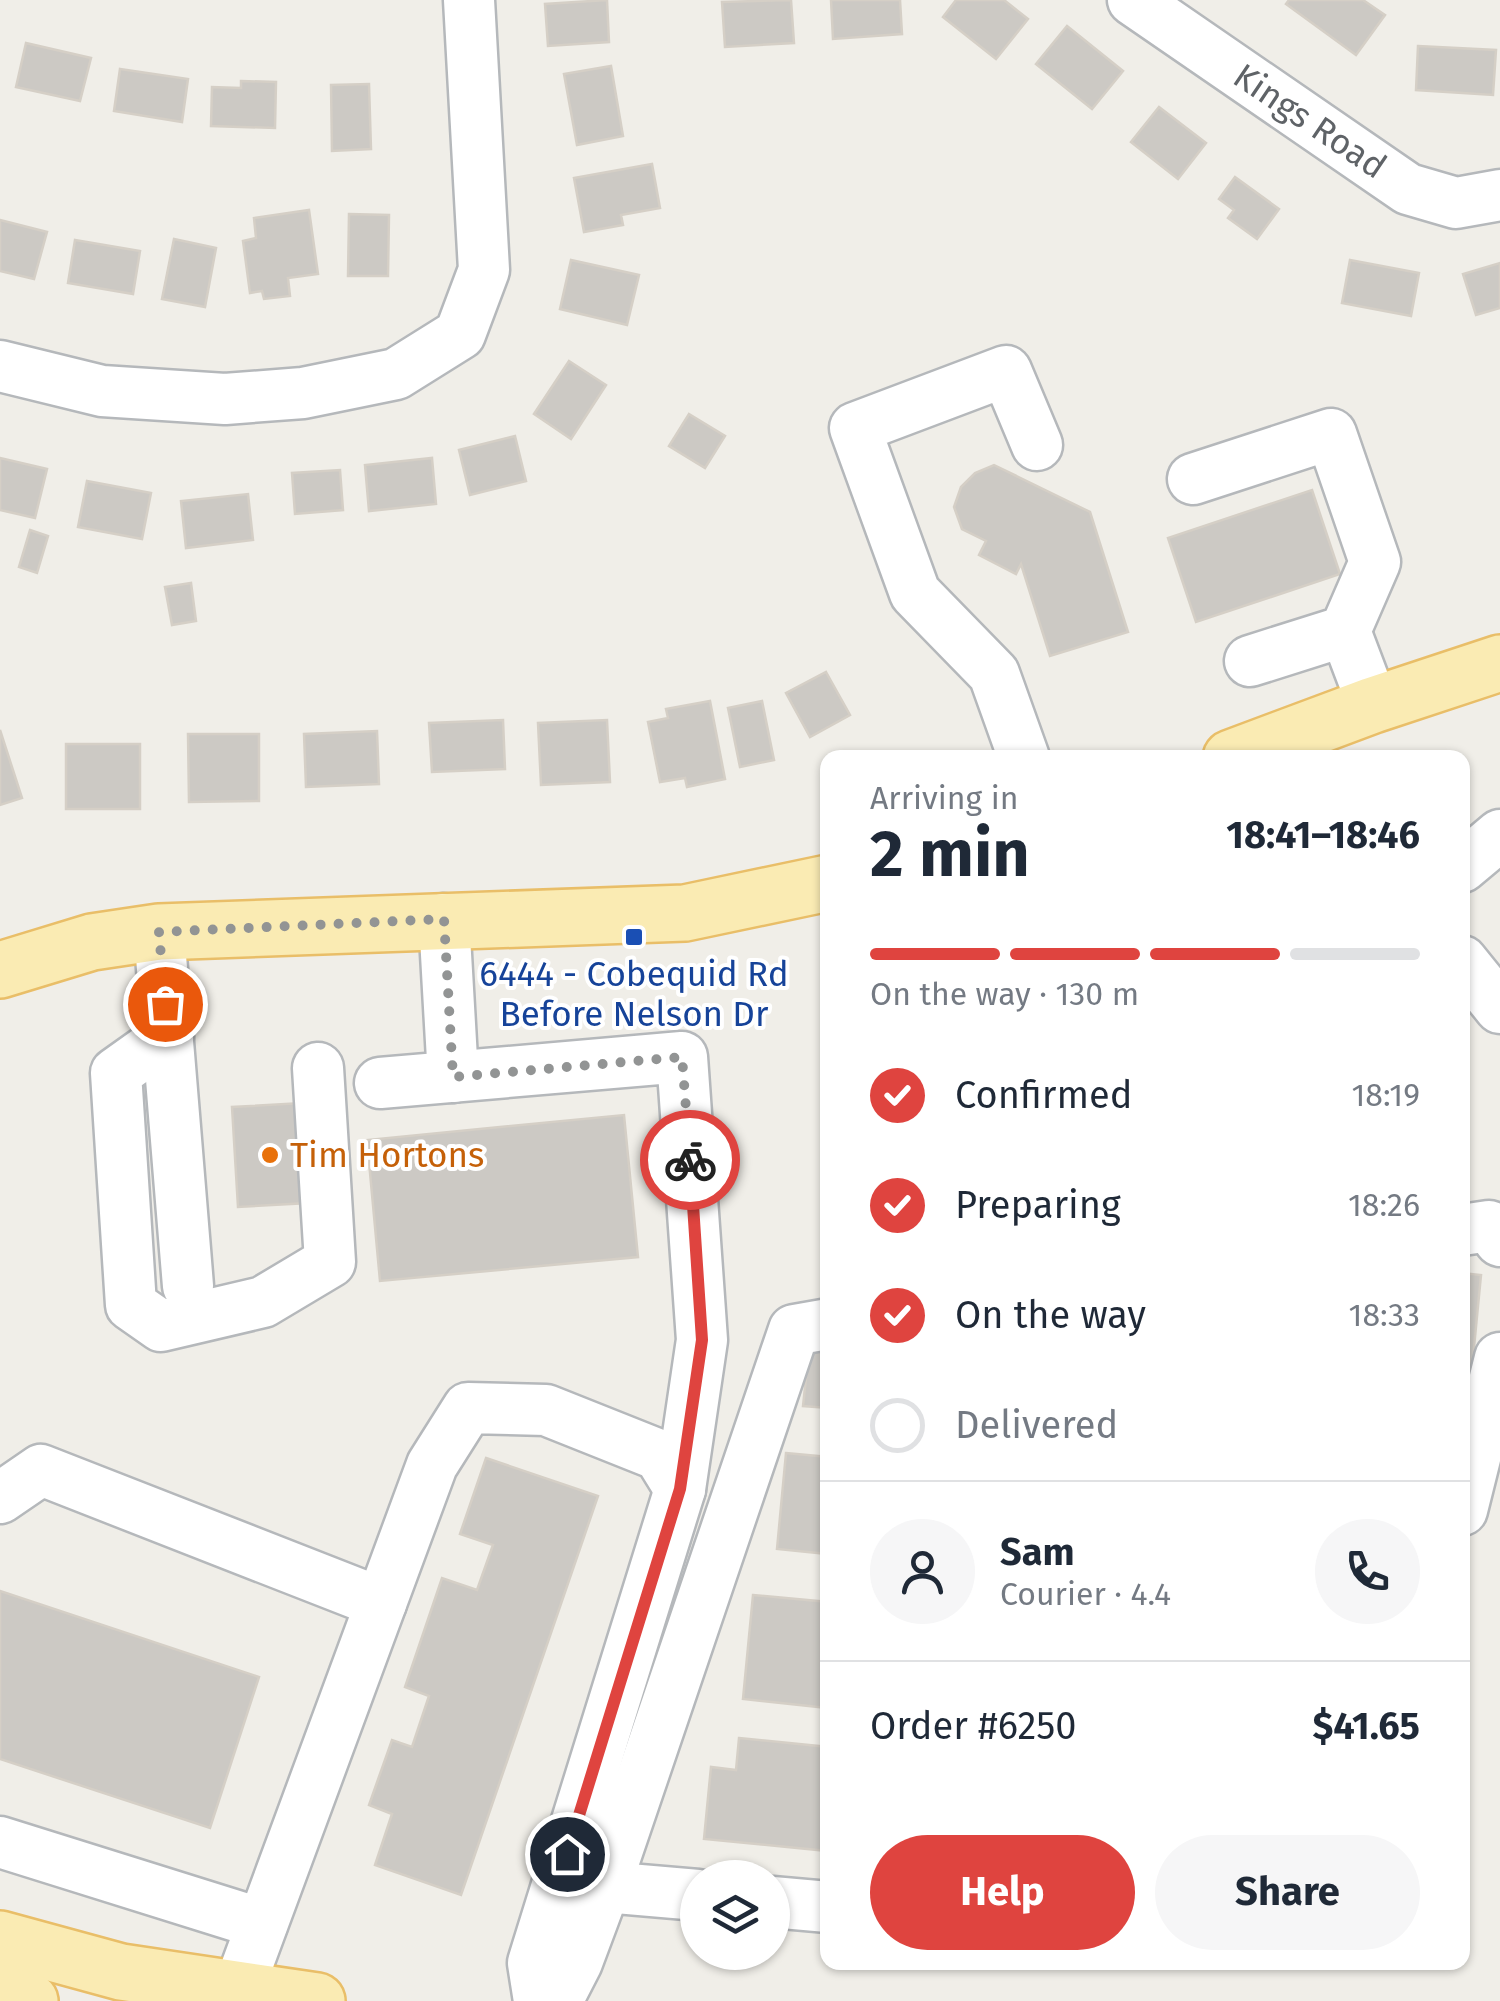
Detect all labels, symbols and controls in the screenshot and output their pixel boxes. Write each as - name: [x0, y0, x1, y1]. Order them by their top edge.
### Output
- street label: Kings Road: [1226, 55, 1394, 187]
- text: Arriving in: [870, 779, 1018, 817]
- text: 18:41–18:46: [1226, 812, 1420, 858]
- text: 2 min: [870, 815, 1030, 893]
- marker: 6444 - Cobequid Rd Before Nelson Dr: [623, 926, 645, 948]
- place label: 6444 - Cobequid Rd Before Nelson Dr: [479, 953, 789, 1035]
- pin: [123, 962, 208, 1047]
- text: On the way · 130 m: [870, 975, 1139, 1013]
- icon: bag: [138, 977, 193, 1032]
- icon: check: [870, 1068, 925, 1123]
- text: Confirmed: [955, 1072, 1133, 1118]
- text: 18:19: [1351, 1076, 1420, 1114]
- courier: [640, 1110, 740, 1210]
- icon: bike: [663, 1133, 718, 1188]
- place label: Tim Hortons: [290, 1134, 484, 1176]
- marker: Tim Hortons: [259, 1144, 281, 1166]
- icon: check: [870, 1178, 925, 1233]
- text: Preparing: [955, 1182, 1121, 1228]
- text: 18:26: [1348, 1186, 1420, 1224]
- icon: check: [870, 1288, 925, 1343]
- text: On the way: [955, 1292, 1146, 1338]
- text: 18:33: [1349, 1296, 1420, 1334]
- text: Delivered: [955, 1402, 1118, 1448]
- button: person: [870, 1519, 975, 1624]
- button: phone: [1315, 1519, 1420, 1624]
- text: Sam: [1000, 1529, 1075, 1575]
- text: Courier · 4.4: [1000, 1575, 1171, 1613]
- text: Order #6250: [870, 1703, 1077, 1749]
- text: $41.65: [1312, 1703, 1420, 1749]
- pin: [525, 1812, 610, 1897]
- icon: home: [540, 1827, 595, 1882]
- button: Help: [870, 1835, 1135, 1950]
- button: Share: [1155, 1835, 1420, 1950]
- map controls: [680, 1860, 790, 1970]
- button: layers: [680, 1860, 790, 1970]

